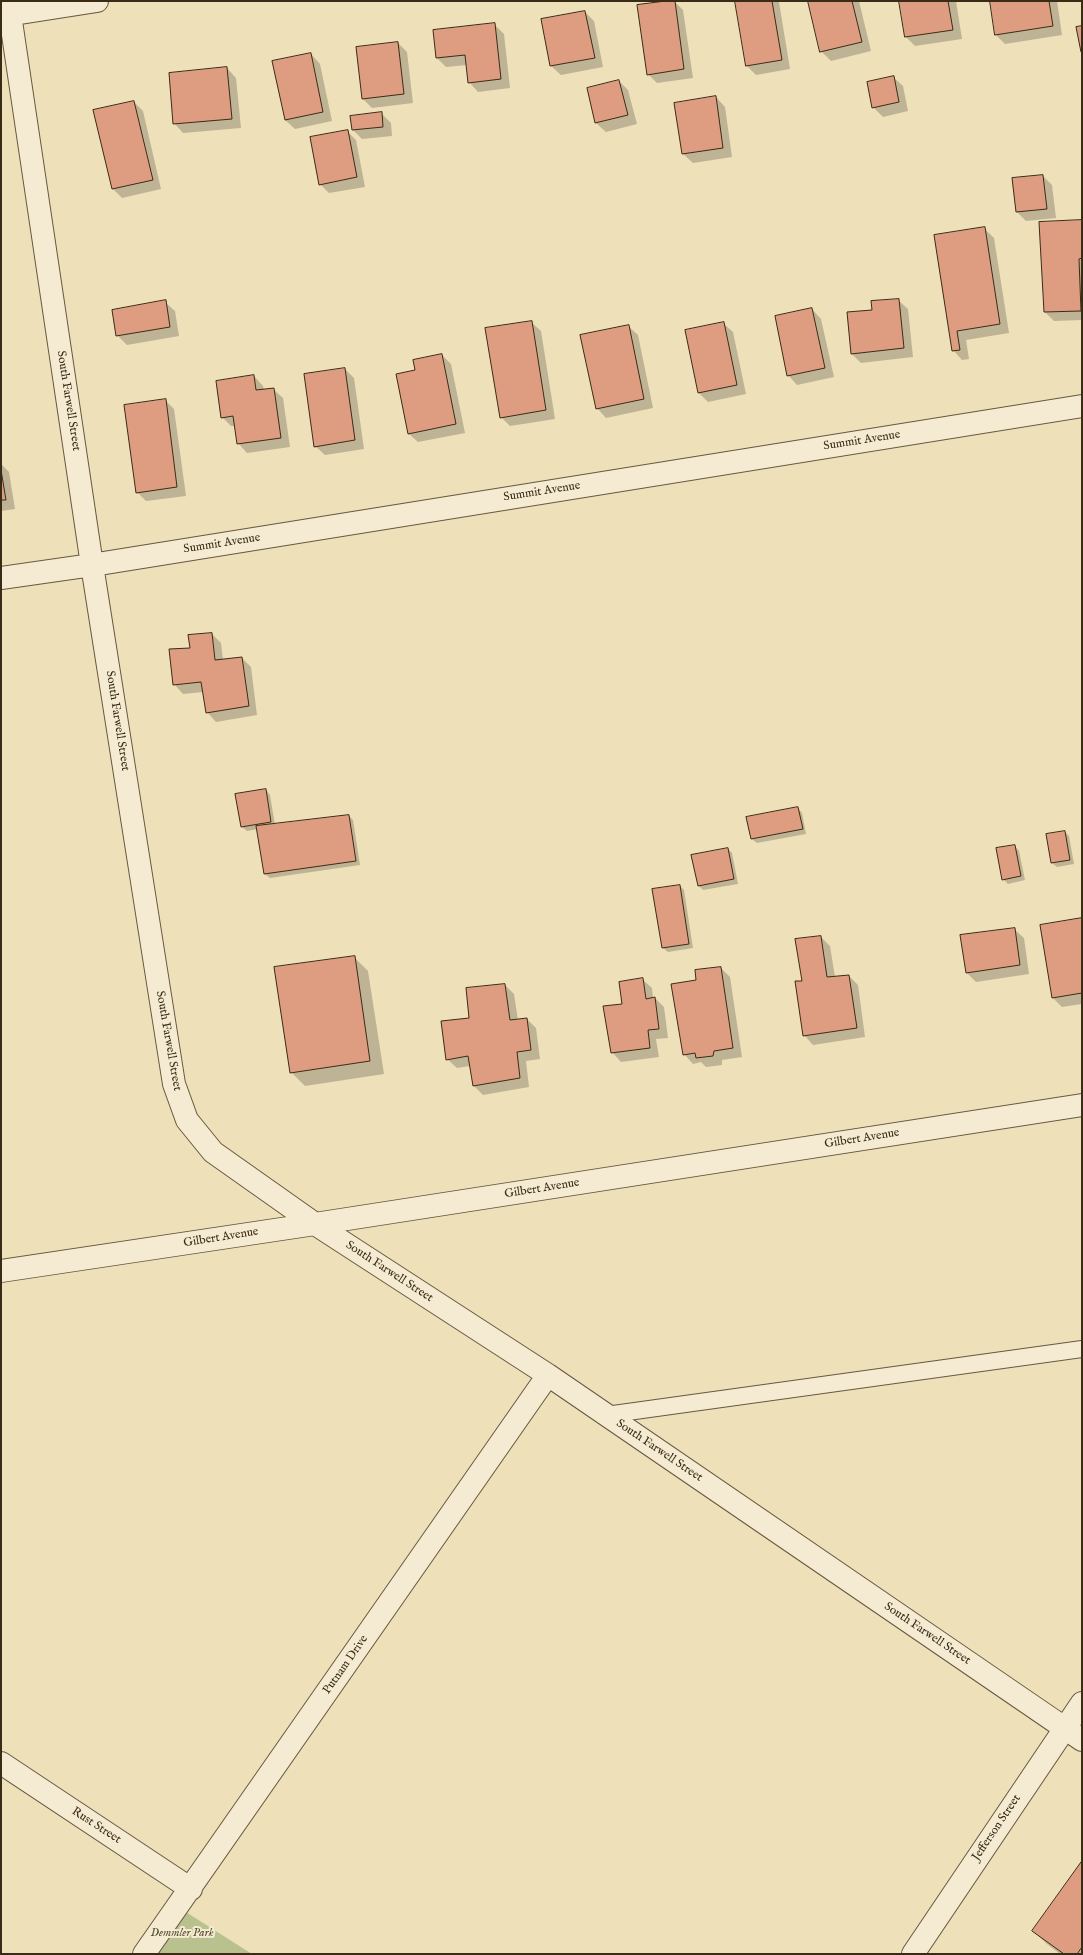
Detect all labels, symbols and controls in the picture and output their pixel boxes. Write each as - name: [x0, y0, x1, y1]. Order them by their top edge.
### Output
- street label: South Farwell Street: [53, 350, 83, 452]
- street label: Summit Avenue: [823, 428, 901, 454]
- street label: Summit Avenue: [503, 479, 581, 505]
- street label: Summit Avenue: [183, 531, 261, 557]
- street label: South Farwell Street: [102, 670, 132, 772]
- street label: South Farwell Street: [152, 990, 184, 1092]
- street label: Gilbert Avenue: [823, 1126, 901, 1152]
- street label: Gilbert Avenue: [503, 1176, 581, 1202]
- street label: Gilbert Avenue: [182, 1225, 260, 1251]
- street label: South Farwell Street: [343, 1238, 435, 1306]
- street label: South Farwell Street: [613, 1417, 705, 1485]
- street label: South Farwell Street: [881, 1600, 973, 1668]
- street label: Putnam Drive: [320, 1633, 372, 1697]
- street label: Jefferson Street: [970, 1792, 1024, 1864]
- street label: Rust Street: [69, 1805, 123, 1847]
- park label: Demmler Park: [150, 1927, 214, 1941]

